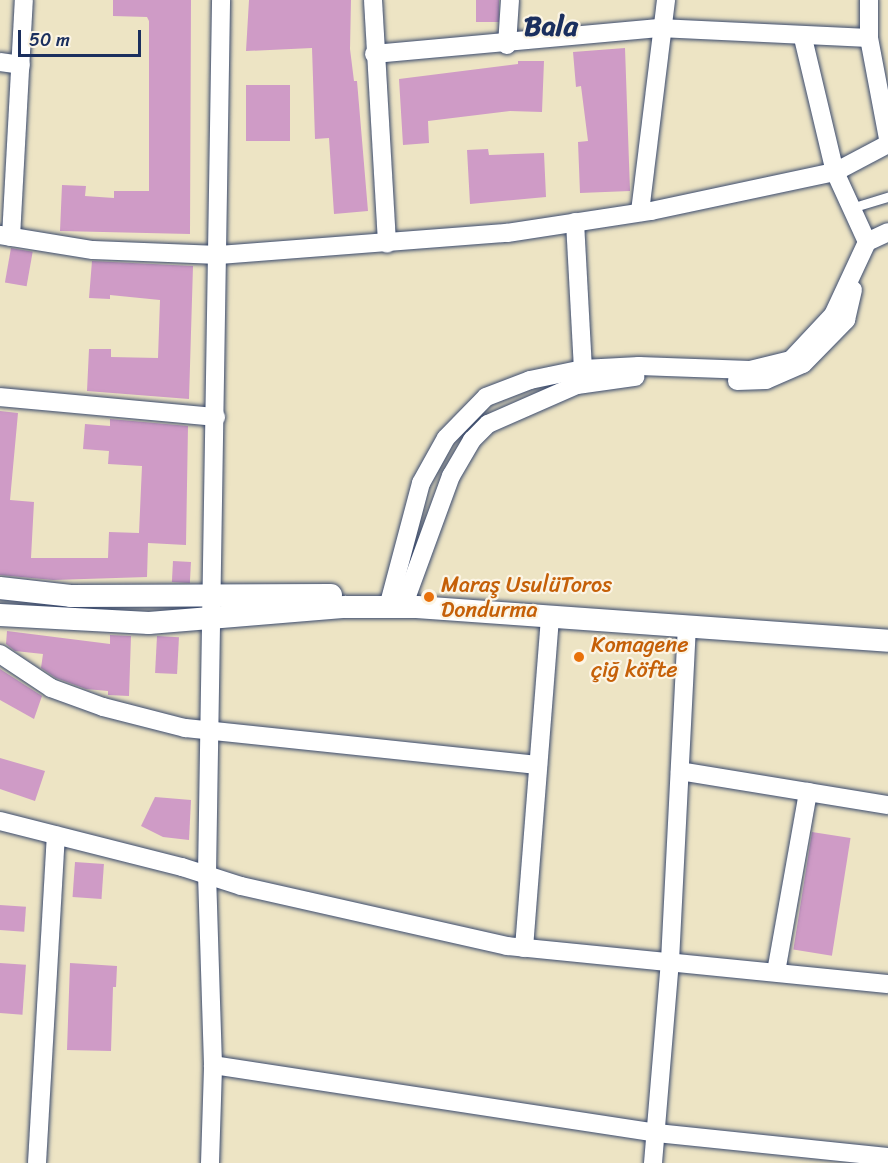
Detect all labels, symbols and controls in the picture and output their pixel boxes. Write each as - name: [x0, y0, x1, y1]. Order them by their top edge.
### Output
- district label: Bala: [524, 9, 578, 43]
- scale bar: [21, 18, 144, 56]
- text: 50 m: [29, 24, 70, 56]
- place label: Maraş UsulüToros Dondurma: [441, 571, 612, 622]
- marker: Maraş UsulüToros Dondurma: [422, 590, 436, 604]
- place label: Komagene çiğ köfte: [591, 631, 688, 682]
- marker: Komagene çiğ köfte: [572, 650, 586, 664]

